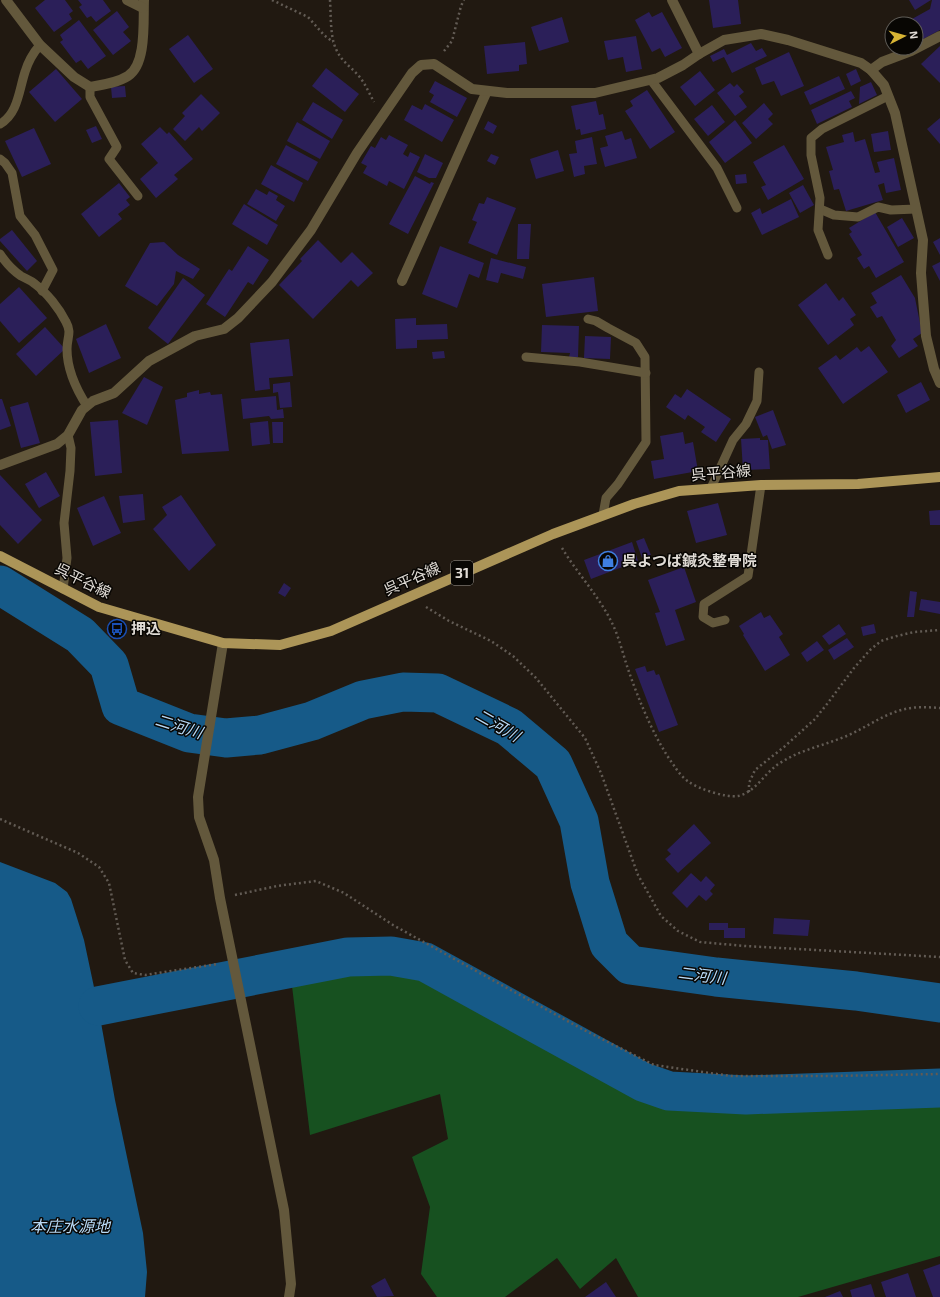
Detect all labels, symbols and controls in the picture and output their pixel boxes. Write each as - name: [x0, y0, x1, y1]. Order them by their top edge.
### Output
- north arrow: [884, 16, 924, 56]
- text: N: [908, 30, 921, 40]
- street label: 呉平谷線: [690, 460, 752, 484]
- shop icon: 呉よつば鍼灸整骨院: [597, 550, 619, 572]
- place label: 呉よつば鍼灸整骨院: [622, 551, 757, 569]
- street label: 呉平谷線: [381, 558, 443, 599]
- street label: 呉平谷線: [53, 559, 114, 601]
- road number: 31: [451, 561, 473, 585]
- bus stop icon: 押込: [106, 618, 128, 640]
- place label: 押込: [131, 619, 161, 637]
- water label: 二河川: [473, 704, 526, 746]
- water label: 二河川: [153, 709, 207, 742]
- water label: 二河川: [677, 962, 729, 987]
- water label: 本庄水源地: [30, 1216, 112, 1235]

